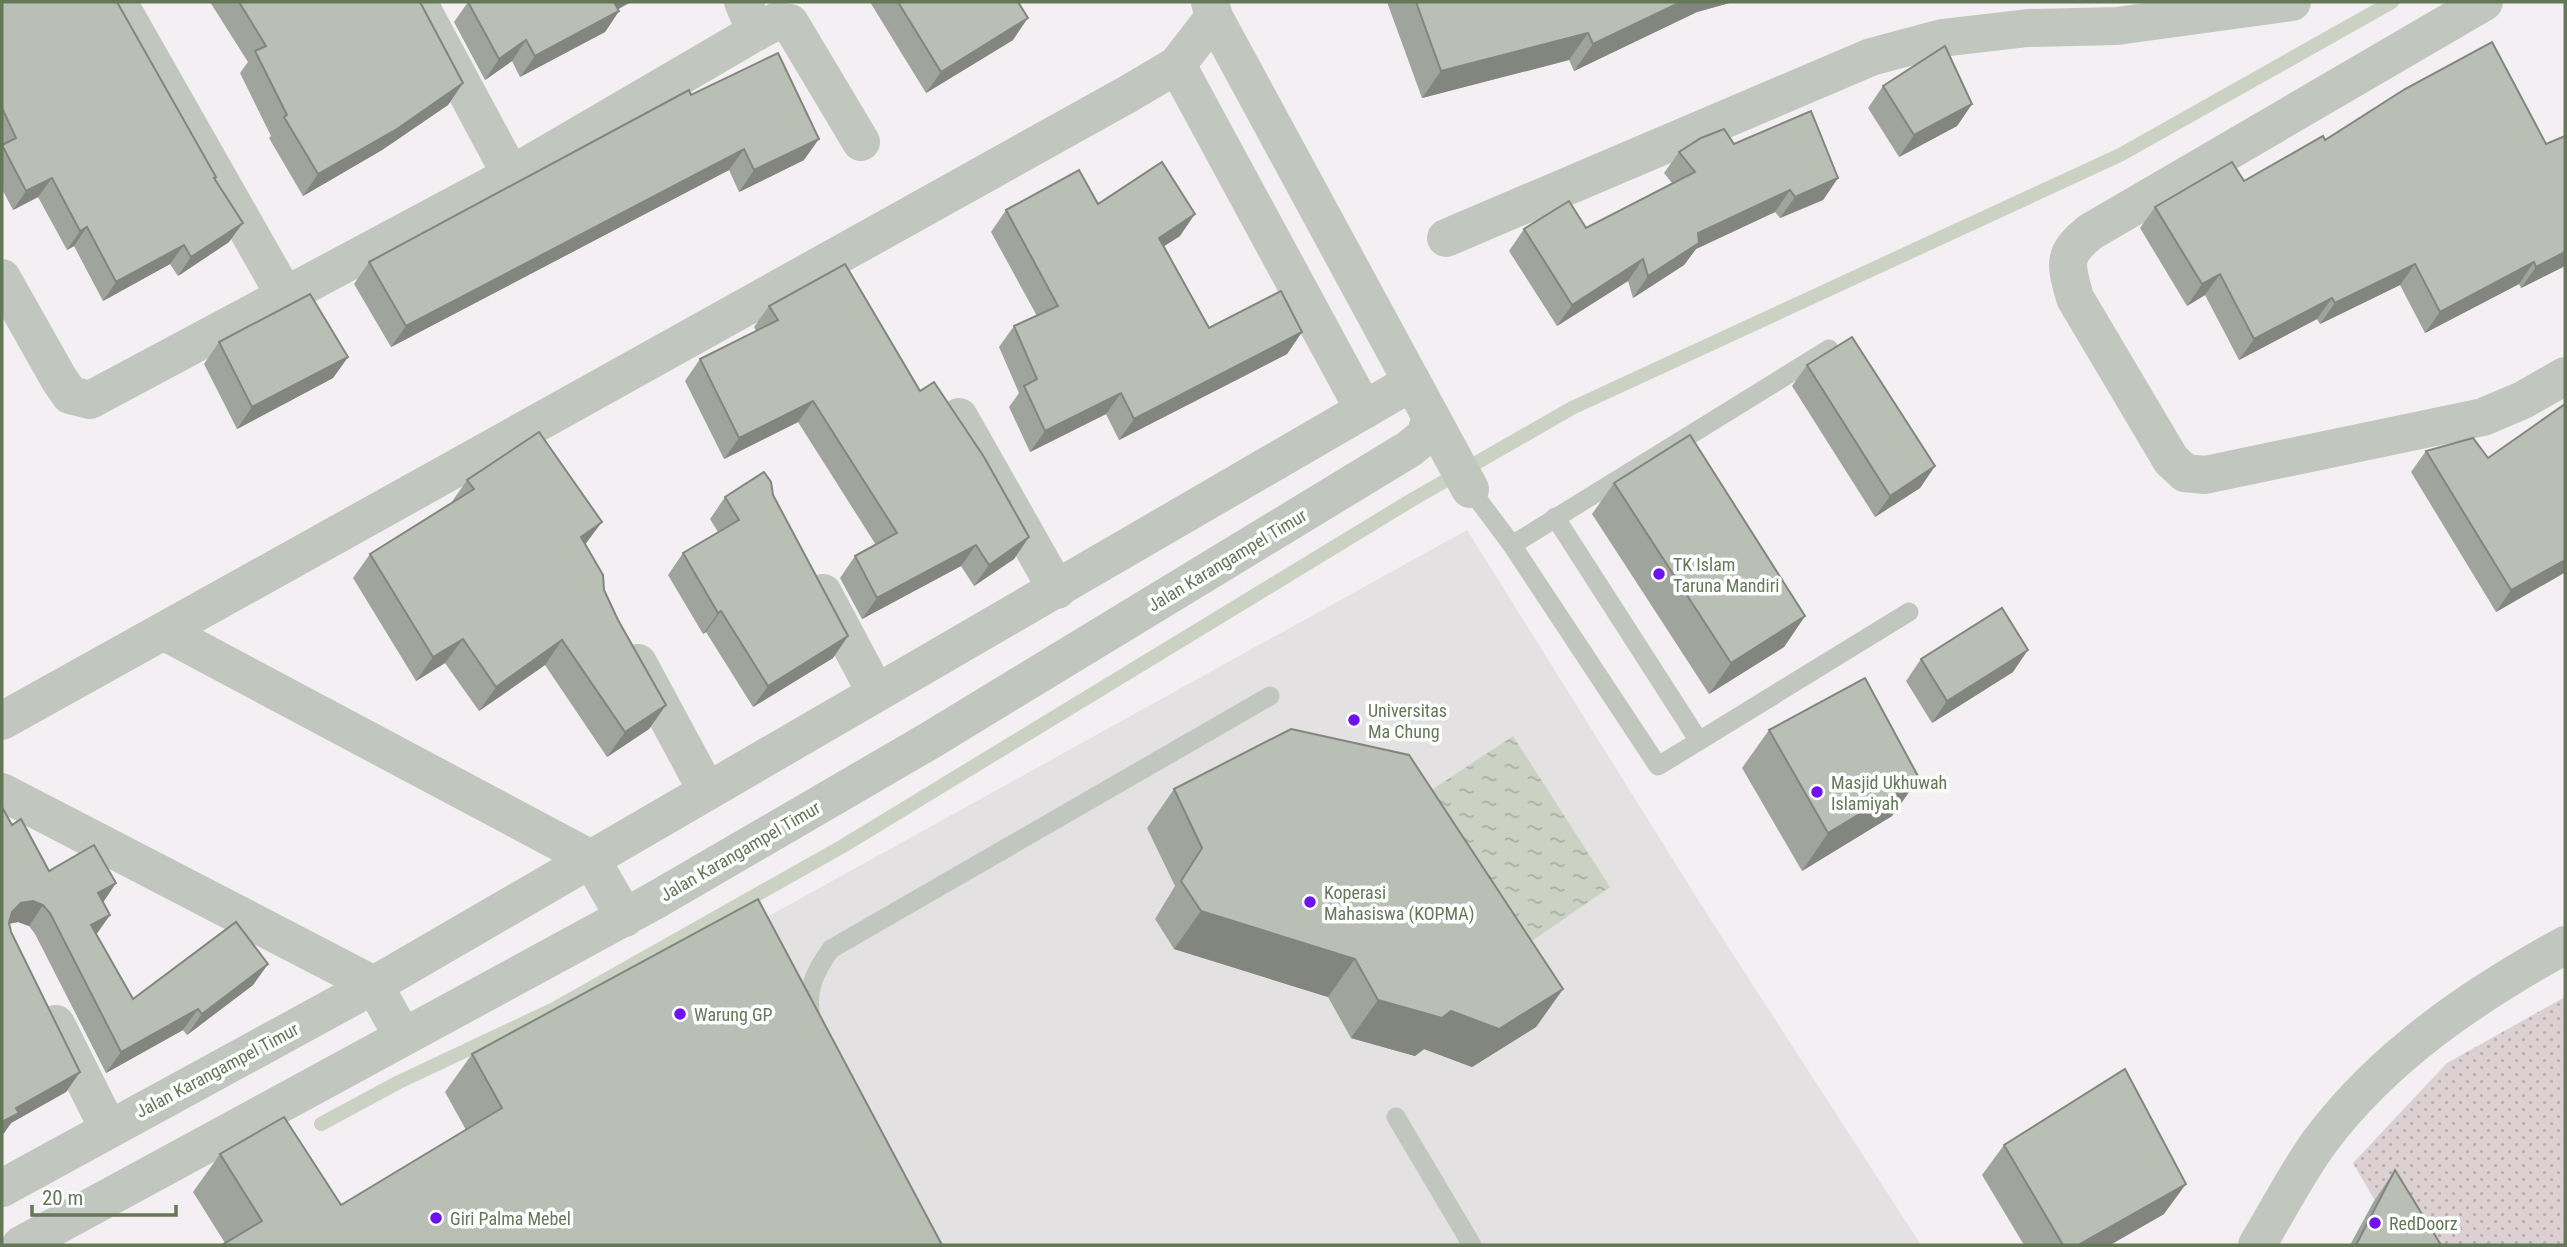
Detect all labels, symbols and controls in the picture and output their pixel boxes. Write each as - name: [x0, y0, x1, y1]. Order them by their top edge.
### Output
- street label: Jalan Karangampel Timur: [1144, 504, 1311, 616]
- place label: TK Islam Taruna Mandiri: [1673, 554, 1779, 596]
- marker: TK Islam Taruna Mandiri: [1651, 566, 1667, 582]
- place label: Universitas Ma Chung: [1368, 700, 1447, 742]
- marker: Universitas Ma Chung: [1346, 712, 1362, 728]
- place label: Masjid Ukhuwah Islamiyah: [1831, 772, 1947, 814]
- marker: Masjid Ukhuwah Islamiyah: [1809, 784, 1825, 800]
- street label: Jalan Karangampel Timur: [656, 796, 824, 905]
- place label: Koperasi Mahasiswa (KOPMA): [1324, 882, 1474, 925]
- marker: Koperasi Mahasiswa (KOPMA): [1302, 894, 1318, 910]
- place label: Warung GP: [694, 1004, 773, 1025]
- marker: Warung GP: [672, 1006, 688, 1022]
- street label: Jalan Karangampel Timur: [132, 1018, 302, 1122]
- scale bar: [32, 1174, 175, 1218]
- text: 20 m: [42, 1186, 83, 1210]
- place label: Giri Palma Mebel: [450, 1208, 571, 1229]
- marker: Giri Palma Mebel: [428, 1210, 444, 1226]
- place label: RedDoorz: [2389, 1213, 2458, 1234]
- marker: RedDoorz: [2367, 1215, 2383, 1231]

